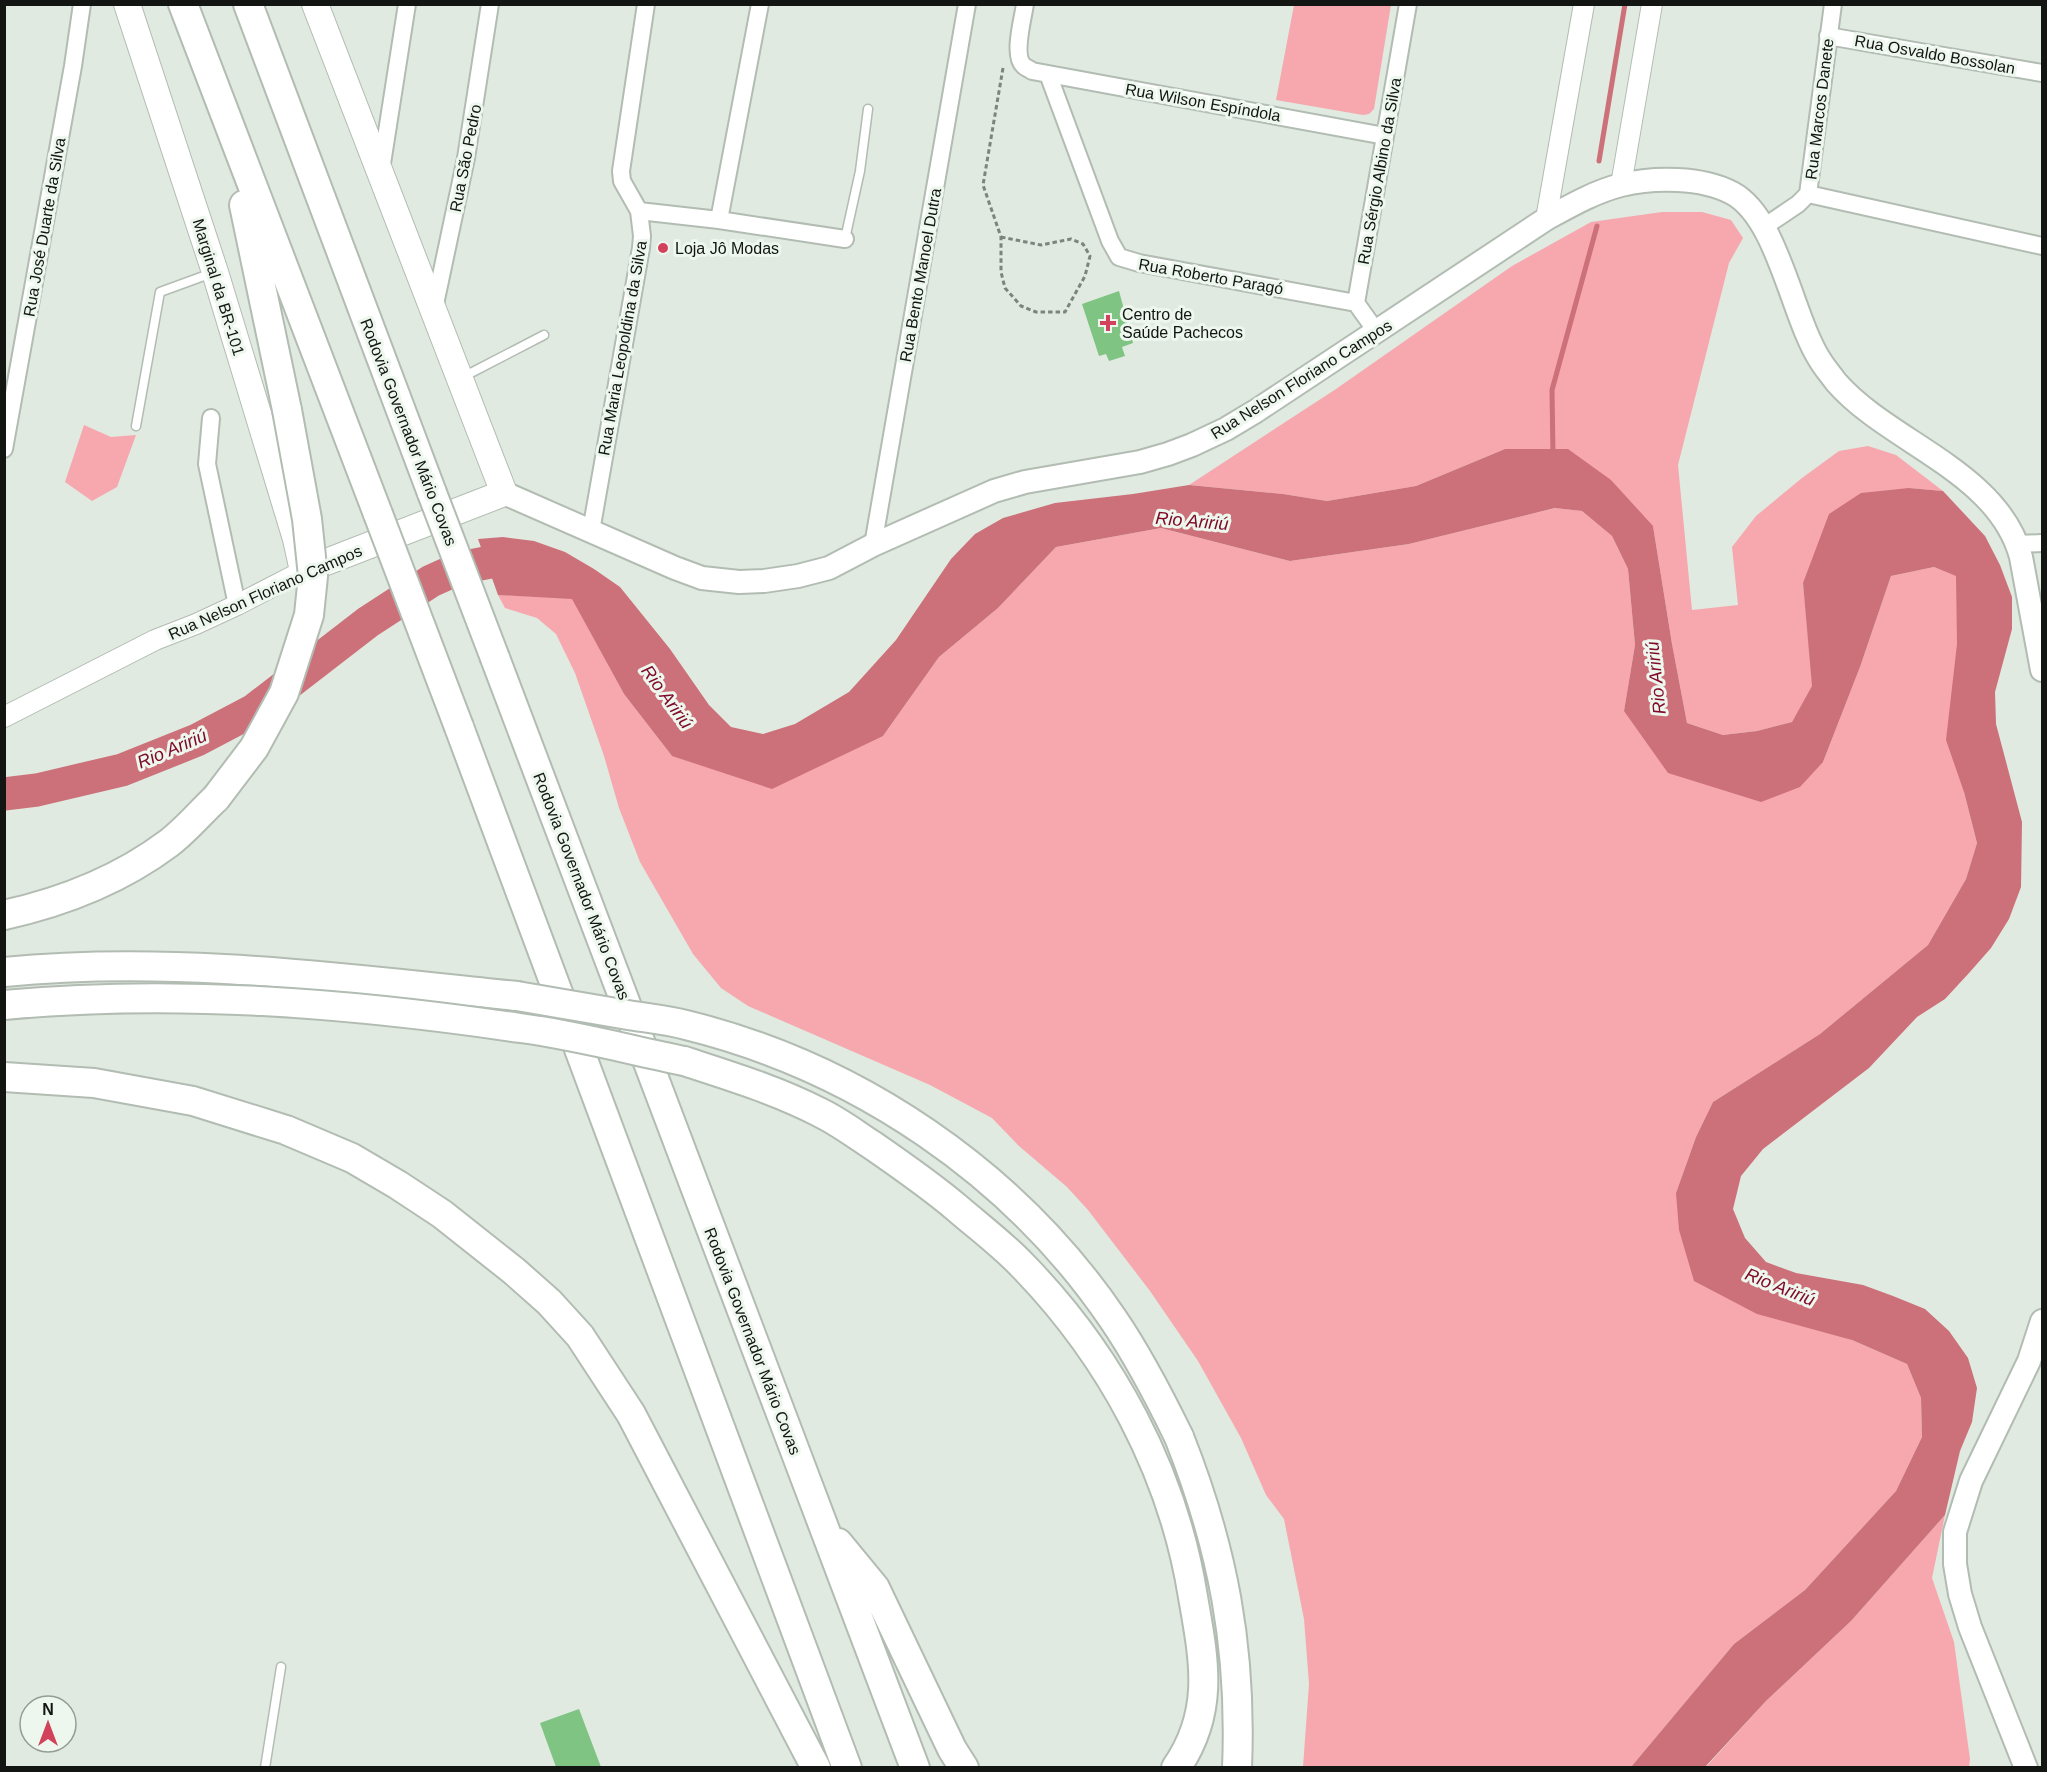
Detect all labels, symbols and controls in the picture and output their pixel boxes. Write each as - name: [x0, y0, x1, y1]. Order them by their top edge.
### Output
- street label: Rua Osvaldo Bossolan: [1853, 32, 2017, 77]
- street label: Rua Marcos Danete: [1802, 37, 1837, 181]
- street label: Rua Sérgio Albino da Silva: [1355, 76, 1404, 266]
- street label: Rua Wilson Espíndola: [1124, 80, 1282, 125]
- street label: Rua São Pedro: [447, 103, 484, 213]
- street label: Rua José Duarte da Silva: [20, 136, 69, 318]
- street label: Rua Bento Manoel Dutra: [897, 187, 944, 363]
- street label: Marginal da BR-101: [190, 217, 247, 358]
- street label: Rua Maria Leopoldina da Silva: [595, 239, 650, 457]
- place label: Loja Jô Modas: [675, 240, 779, 257]
- marker: Loja Jô Modas: [656, 241, 670, 255]
- street label: Rua Roberto Paragó: [1137, 255, 1285, 298]
- place label: Centro de Saúde Pachecos: [1122, 306, 1243, 341]
- marker: Centro de Saúde Pachecos: [1099, 314, 1117, 332]
- street label: Rodovia Governador Mário Covas: [357, 316, 460, 548]
- street label: Rua Nelson Floriano Campos: [1208, 317, 1395, 442]
- water label: Rio Aririú: [1155, 508, 1229, 534]
- street label: Rua Nelson Floriano Campos: [166, 542, 365, 643]
- water label: Rio Aririú: [1642, 640, 1670, 716]
- water label: Rio Aririú: [637, 661, 697, 733]
- water label: Rio Aririú: [134, 725, 210, 773]
- street label: Rodovia Governador Mário Covas: [530, 770, 633, 1002]
- street label: Rodovia Governador Mário Covas: [701, 1225, 804, 1457]
- water label: Rio Aririú: [1742, 1264, 1818, 1310]
- north arrow: [18, 1694, 78, 1754]
- text: N: [42, 1701, 54, 1718]

